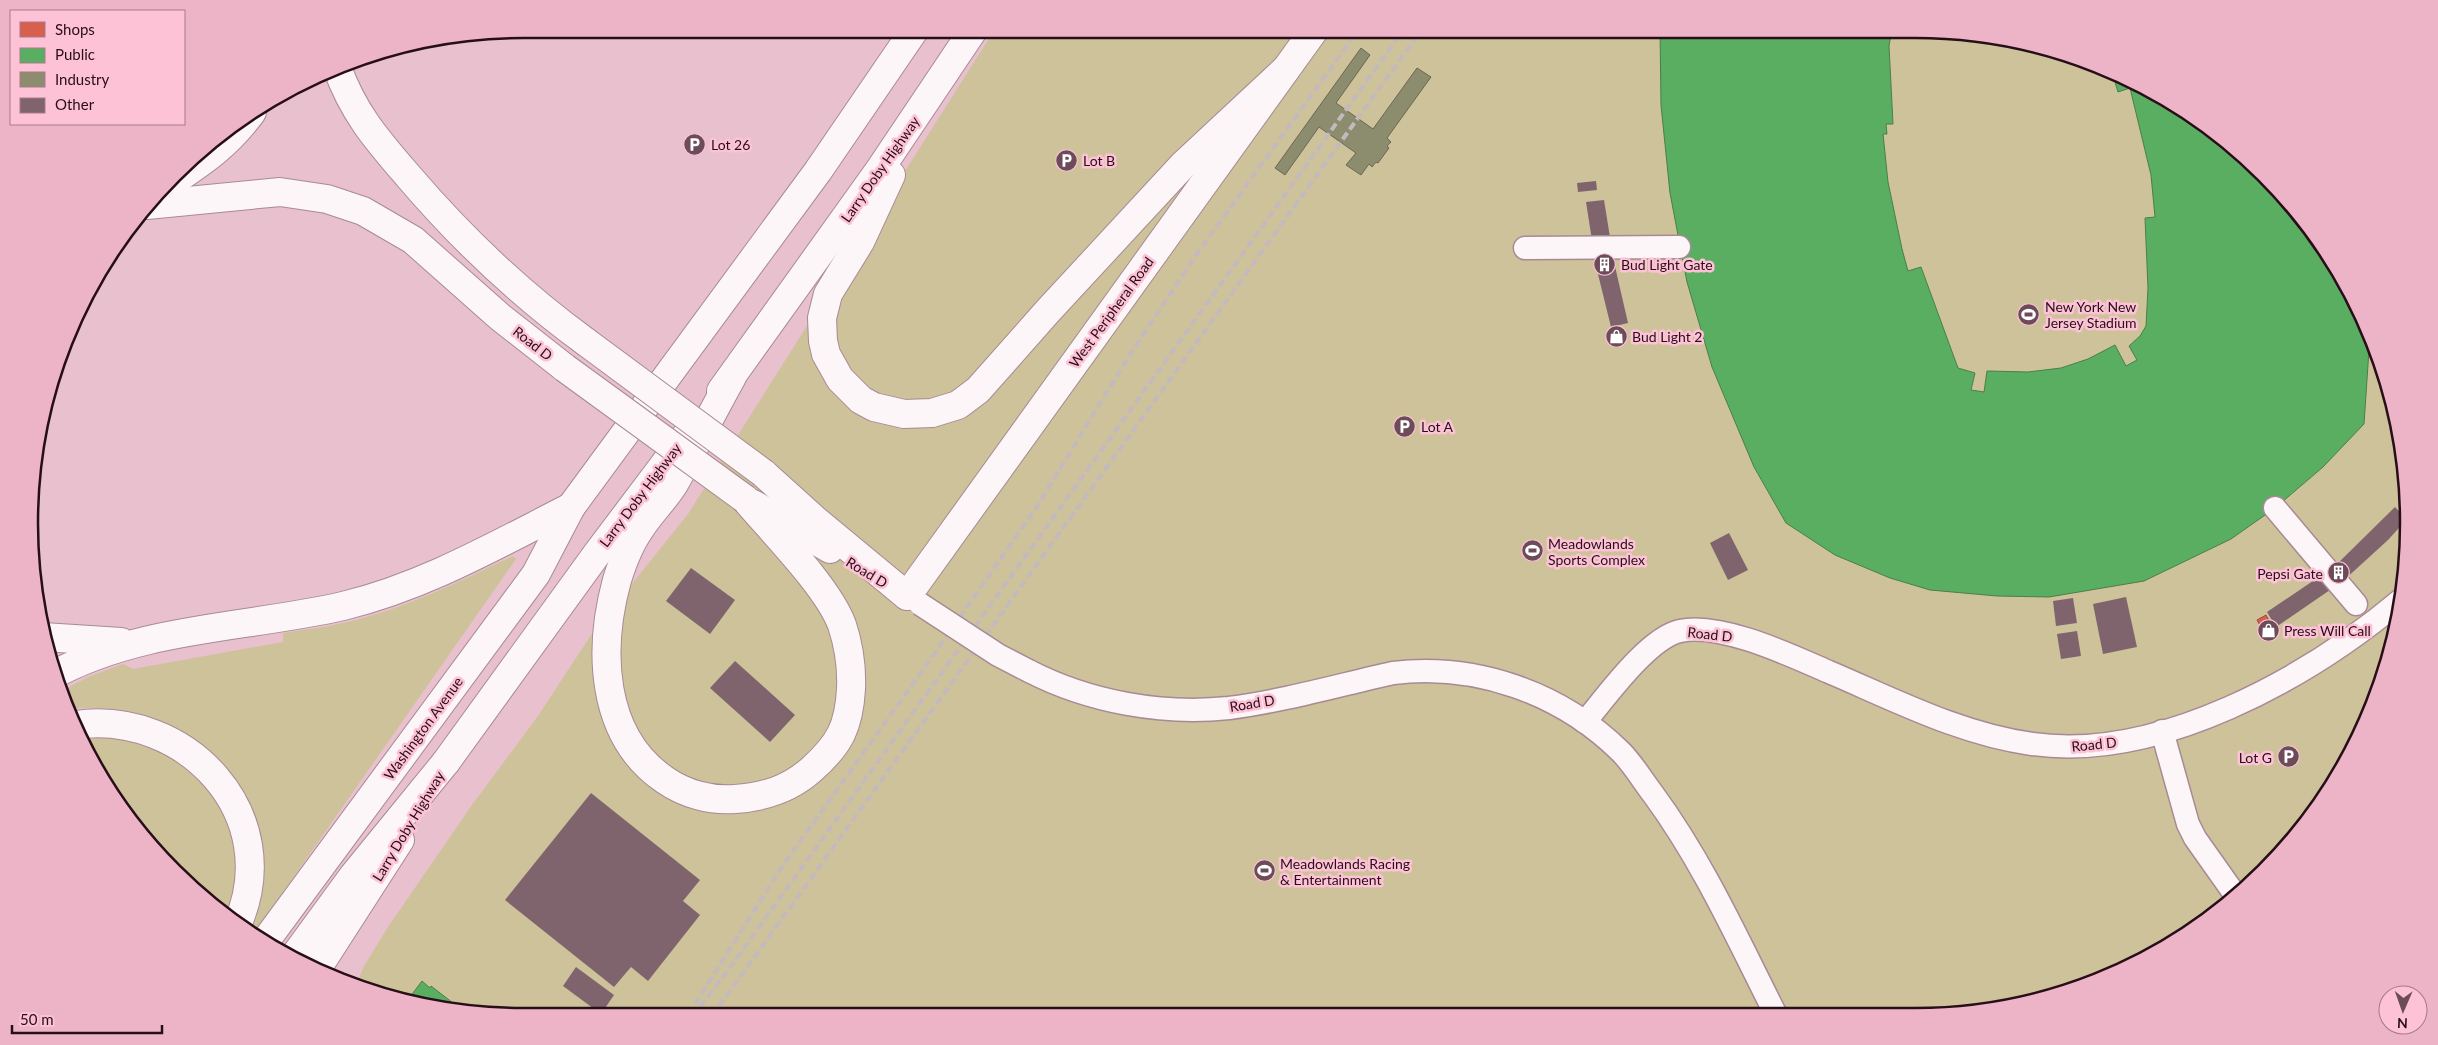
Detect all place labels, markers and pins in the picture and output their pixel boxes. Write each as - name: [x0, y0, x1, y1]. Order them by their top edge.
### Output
- parking icon: Lot 26: [683, 132, 707, 156]
- place label: Lot 26: [711, 136, 750, 153]
- parking icon: Lot B: [1055, 148, 1079, 172]
- place label: Lot B: [1083, 152, 1115, 169]
- building icon: Bud Light Gate: [1593, 252, 1617, 276]
- place label: Bud Light Gate: [1621, 256, 1713, 273]
- place label: New York New Jersey Stadium: [2045, 298, 2137, 331]
- sports icon: New York New Jersey Stadium: [2017, 302, 2041, 326]
- shop icon: Bud Light 2: [1604, 324, 1628, 348]
- place label: Bud Light 2: [1632, 328, 1702, 345]
- parking icon: Lot A: [1393, 414, 1417, 438]
- place label: Lot A: [1421, 418, 1454, 435]
- place label: Meadowlands Sports Complex: [1548, 535, 1645, 568]
- sports icon: Meadowlands Sports Complex: [1520, 539, 1544, 563]
- building icon: Pepsi Gate: [2327, 561, 2351, 585]
- place label: Pepsi Gate: [2257, 565, 2323, 582]
- shop icon: Press Will Call: [2256, 618, 2280, 642]
- place label: Press Will Call: [2284, 622, 2371, 639]
- parking icon: Lot G: [2276, 745, 2300, 769]
- place label: Lot G: [2239, 749, 2272, 766]
- place label: Meadowlands Racing & Entertainment: [1280, 855, 1410, 888]
- sports icon: Meadowlands Racing & Entertainment: [1252, 859, 1276, 883]

